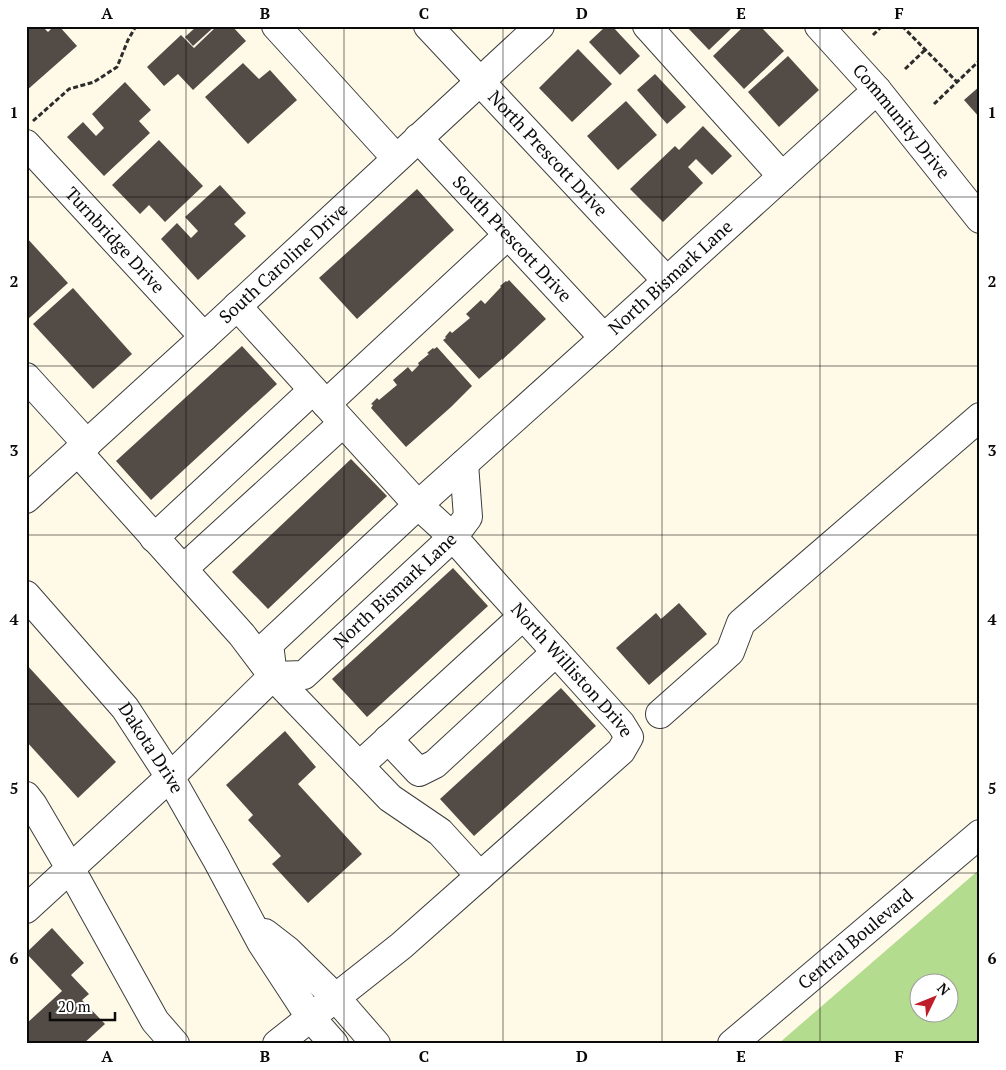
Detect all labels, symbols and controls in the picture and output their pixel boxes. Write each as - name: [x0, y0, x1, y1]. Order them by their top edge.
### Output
- text: A: [101, 2, 113, 24]
- text: B: [260, 2, 270, 24]
- text: C: [419, 2, 429, 24]
- text: D: [576, 2, 588, 24]
- text: E: [736, 2, 746, 24]
- text: F: [894, 2, 904, 24]
- street label: Community Drive: [848, 58, 956, 183]
- street label: North Prescott Drive: [483, 85, 613, 221]
- text: 1: [9, 101, 19, 123]
- text: 1: [987, 101, 997, 123]
- street label: South Prescott Drive: [448, 170, 578, 307]
- street label: Turnbridge Drive: [60, 181, 171, 298]
- street label: South Caroline Drive: [213, 197, 352, 328]
- street label: North Bismark Lane: [603, 214, 737, 339]
- text: 2: [9, 270, 19, 292]
- text: 2: [987, 270, 997, 292]
- text: 3: [9, 439, 19, 461]
- text: 3: [987, 439, 997, 461]
- street label: North Bismark Lane: [328, 527, 461, 653]
- street label: North Williston Drive: [506, 597, 639, 741]
- text: 4: [9, 608, 19, 630]
- text: 4: [987, 608, 997, 630]
- street label: Dakota Drive: [114, 697, 190, 797]
- text: 5: [9, 777, 19, 799]
- text: 5: [987, 777, 997, 799]
- street label: Central Boulevard: [792, 883, 918, 994]
- text: 6: [9, 947, 19, 969]
- text: 6: [987, 947, 997, 969]
- north arrow: [908, 972, 958, 1022]
- text: N: [933, 978, 955, 999]
- scale bar: [50, 990, 115, 1022]
- text: 20 m: [58, 996, 91, 1016]
- text: A: [101, 1045, 113, 1067]
- text: B: [260, 1045, 270, 1067]
- text: C: [419, 1045, 429, 1067]
- text: D: [576, 1045, 588, 1067]
- text: E: [736, 1045, 746, 1067]
- text: F: [894, 1045, 904, 1067]

